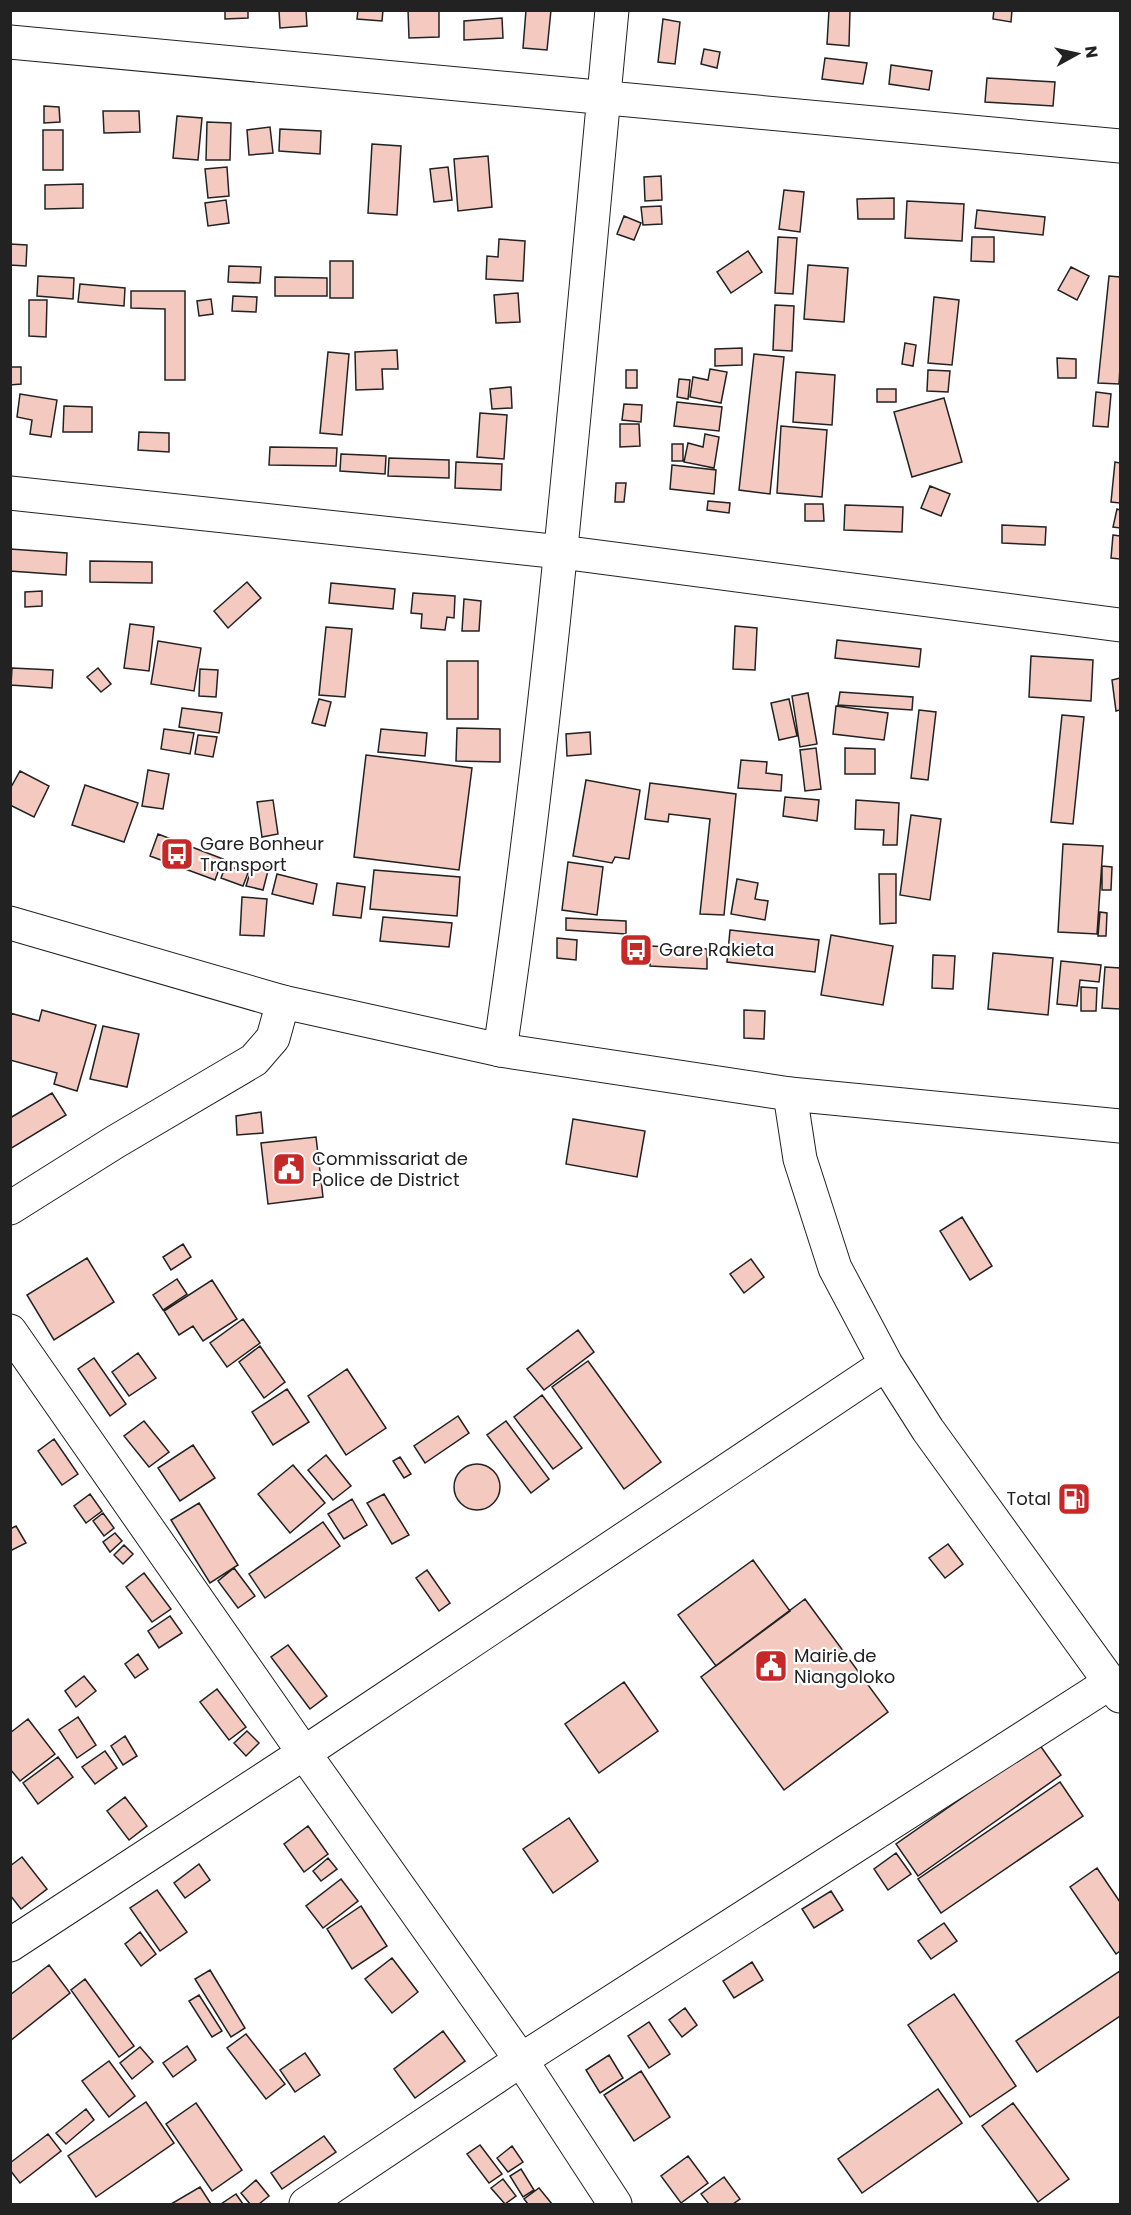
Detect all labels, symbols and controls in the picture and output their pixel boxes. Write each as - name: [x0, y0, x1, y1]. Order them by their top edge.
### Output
- north arrow: [1047, 24, 1107, 84]
- text: N: [1079, 44, 1104, 60]
- place label: Gare Bonheur Transport: [200, 831, 324, 877]
- bus stop icon: Gare Bonheur Transport: [159, 836, 195, 872]
- bus stop icon: Gare Rakieta: [618, 932, 654, 968]
- place label: Gare Rakieta: [659, 937, 775, 962]
- place label: Commissariat de Police de District: [312, 1146, 468, 1192]
- public building icon: Commissariat de Police de District: [271, 1151, 307, 1187]
- fuel station icon: Total: [1056, 1481, 1092, 1517]
- place label: Total: [1007, 1486, 1051, 1511]
- place label: Mairie de Niangoloko: [794, 1643, 895, 1689]
- public building icon: Mairie de Niangoloko: [753, 1648, 789, 1684]

